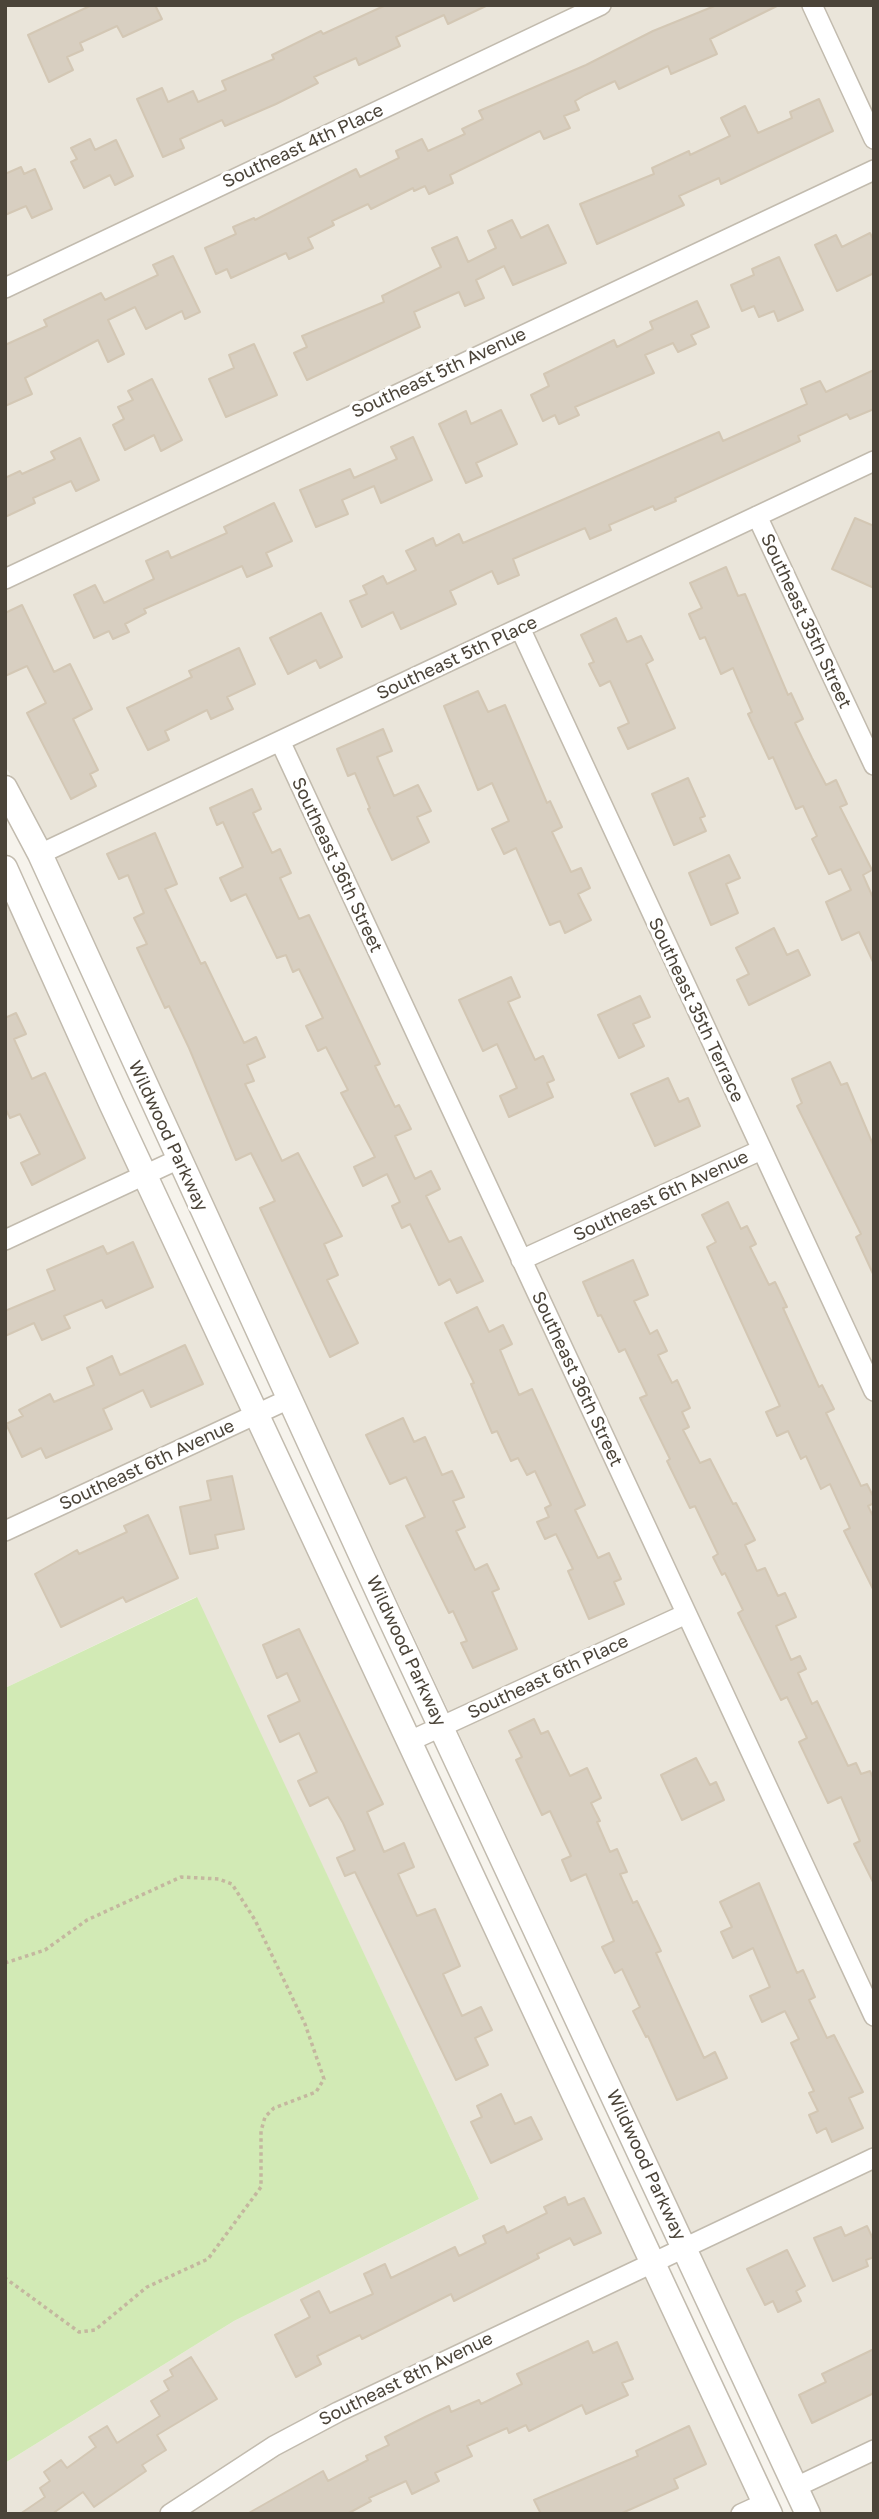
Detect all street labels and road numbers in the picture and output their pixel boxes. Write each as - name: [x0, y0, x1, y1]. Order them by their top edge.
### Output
- street label: Southeast 4th Place: [219, 99, 387, 193]
- street label: Southeast 5th Avenue: [348, 323, 530, 423]
- street label: Southeast 35th Street: [756, 530, 856, 712]
- street label: Southeast 5th Place: [373, 611, 541, 705]
- street label: Southeast 36th Street: [287, 774, 387, 956]
- street label: Southeast 35th Terrace: [644, 914, 748, 1106]
- street label: Wildwood Parkway: [124, 1057, 212, 1215]
- street label: Southeast 6th Avenue: [570, 1146, 752, 1246]
- street label: Southeast 36th Street: [527, 1288, 627, 1470]
- street label: Southeast 6th Avenue: [56, 1415, 238, 1515]
- street label: Wildwood Parkway: [362, 1572, 450, 1730]
- street label: Southeast 6th Place: [464, 1630, 632, 1724]
- street label: Wildwood Parkway: [602, 2086, 690, 2244]
- street label: Southeast 8th Avenue: [316, 2328, 496, 2430]

